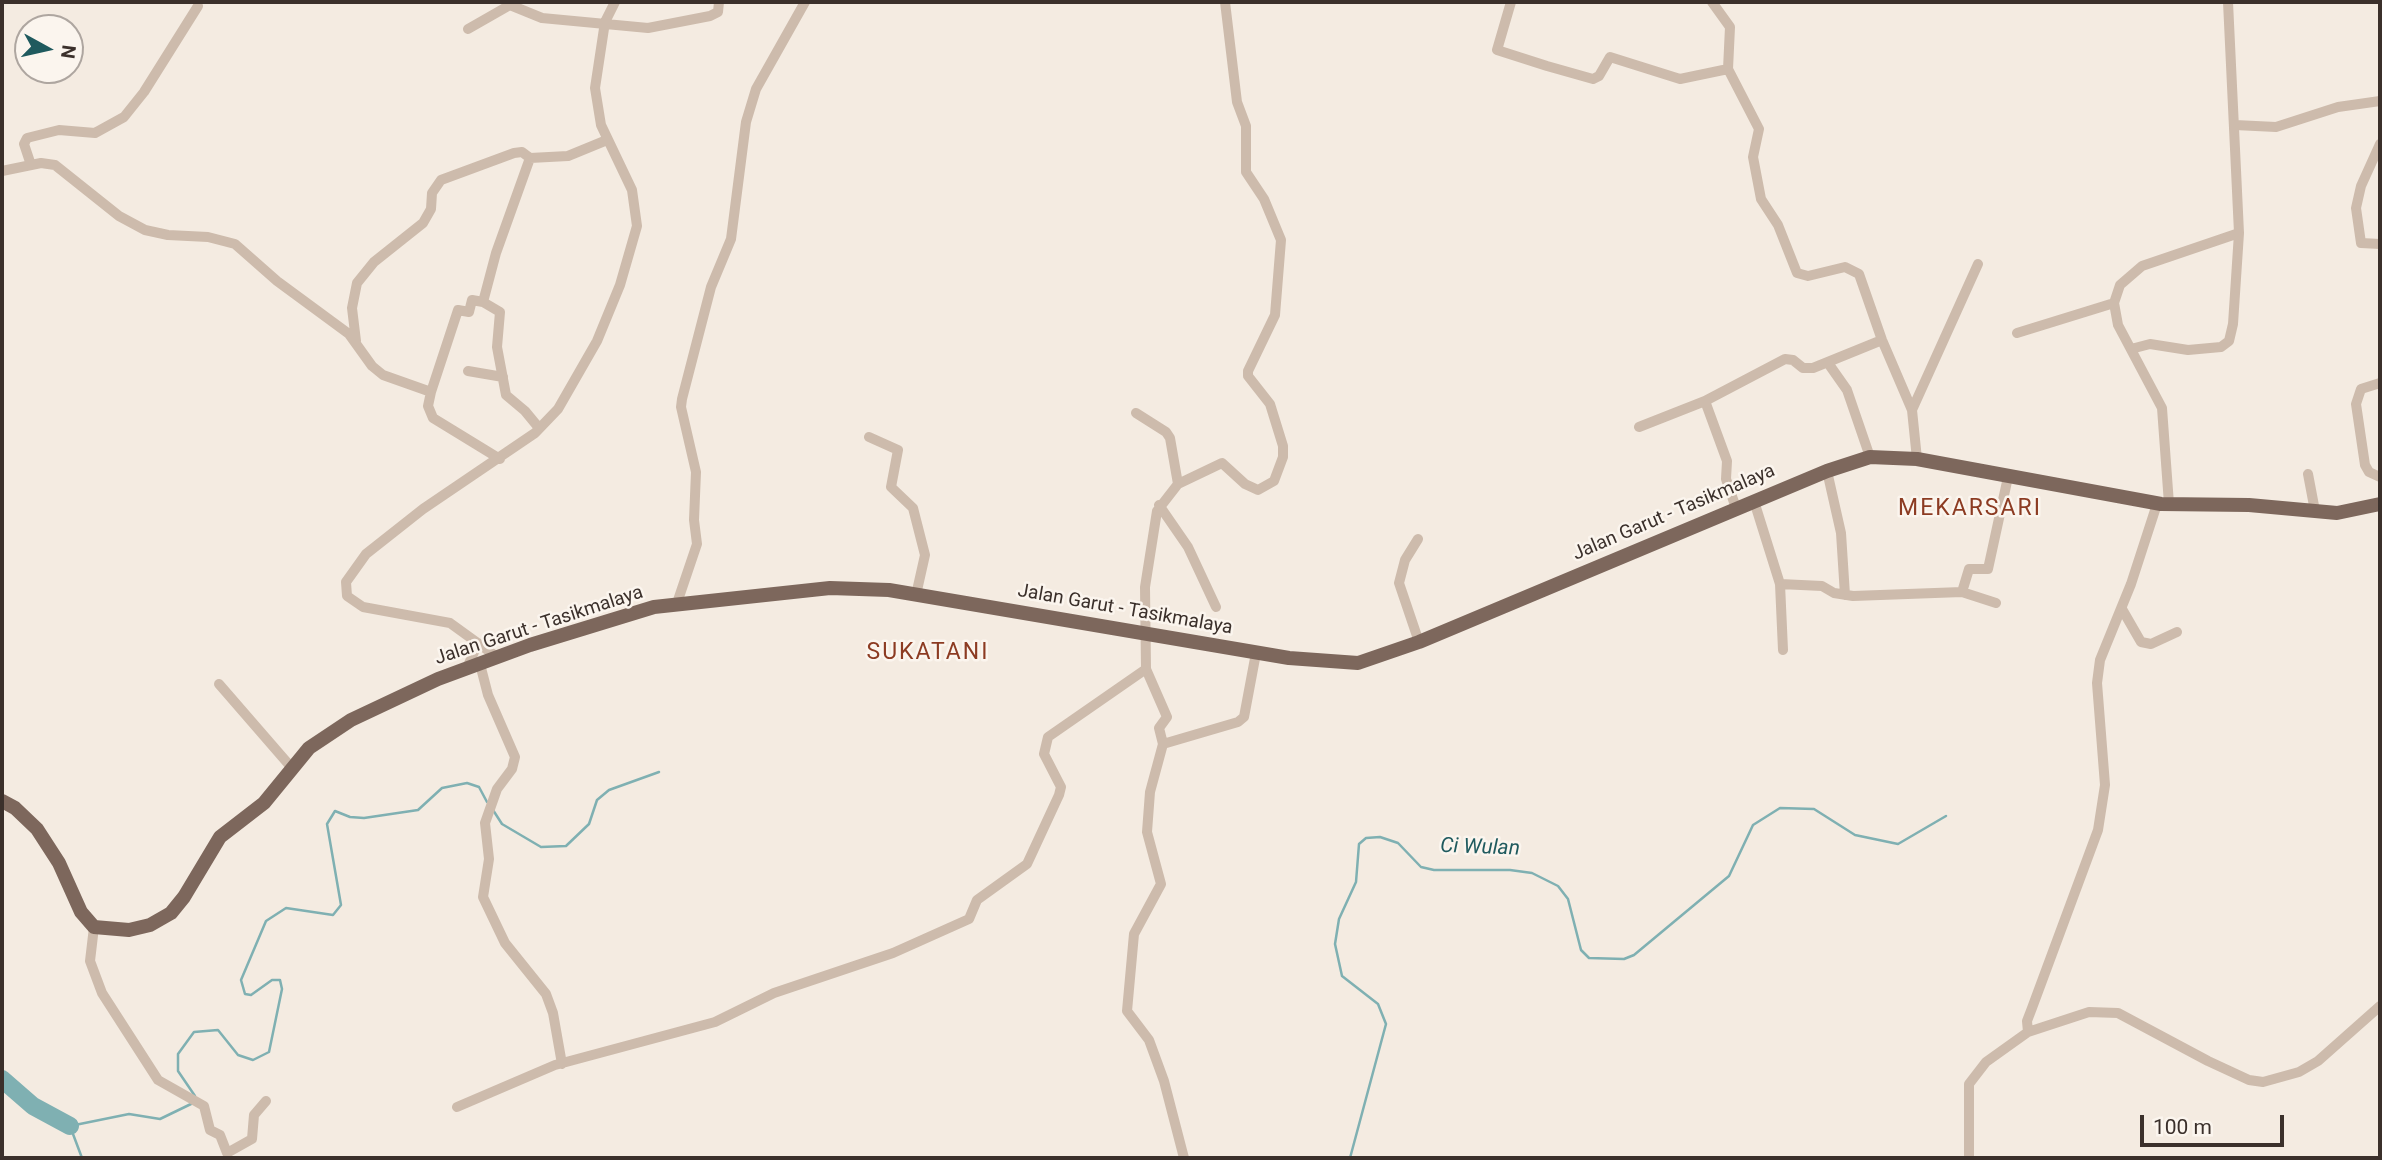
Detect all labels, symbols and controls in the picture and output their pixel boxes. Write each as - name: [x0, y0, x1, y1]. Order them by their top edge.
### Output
- north arrow: [14, 14, 84, 84]
- text: N: [56, 43, 81, 60]
- street label: Jalan Garut - Tasikmalaya: [1569, 460, 1779, 566]
- district label: MEKARSARI: [1899, 495, 2041, 523]
- street label: Jalan Garut - Tasikmalaya: [1016, 580, 1234, 640]
- street label: Jalan Garut - Tasikmalaya: [432, 582, 646, 670]
- district label: SUKATANI: [867, 639, 989, 667]
- water label: Ci Wulan: [1440, 834, 1520, 862]
- scale bar: [2144, 1100, 2288, 1144]
- text: 100 m: [2153, 1115, 2212, 1139]

